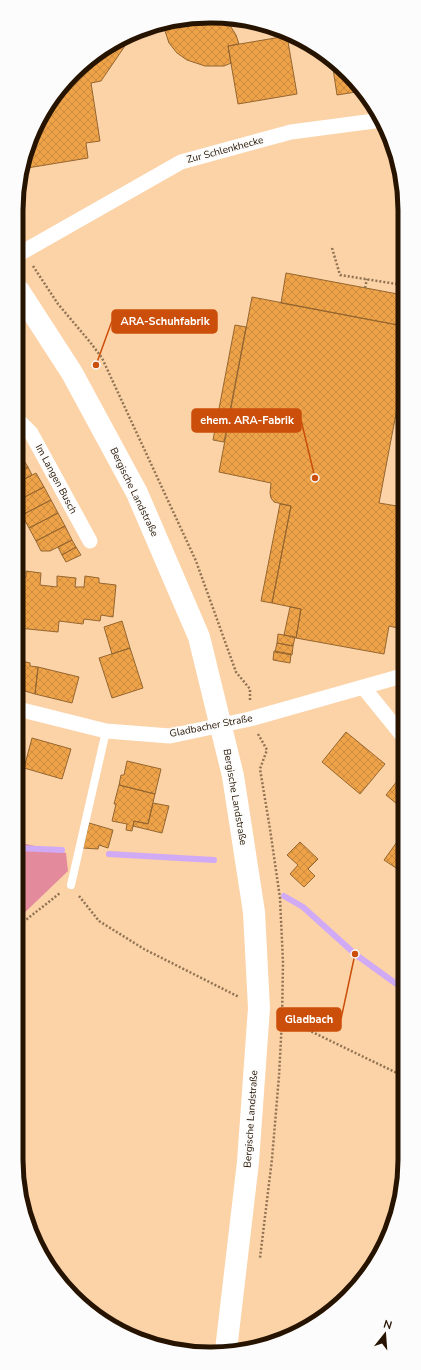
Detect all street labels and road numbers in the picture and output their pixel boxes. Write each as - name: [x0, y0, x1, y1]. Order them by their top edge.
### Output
- street label: Zur Schlenkhecke: [185, 133, 265, 167]
- street label: Im Langen Busch: [32, 442, 80, 516]
- street label: Bergische Landstraße: [106, 445, 162, 539]
- street label: Gladbacher Straße: [168, 711, 254, 741]
- street label: Bergische Landstraße: [220, 748, 250, 846]
- street label: Bergische Landstraße: [241, 1070, 261, 1168]

